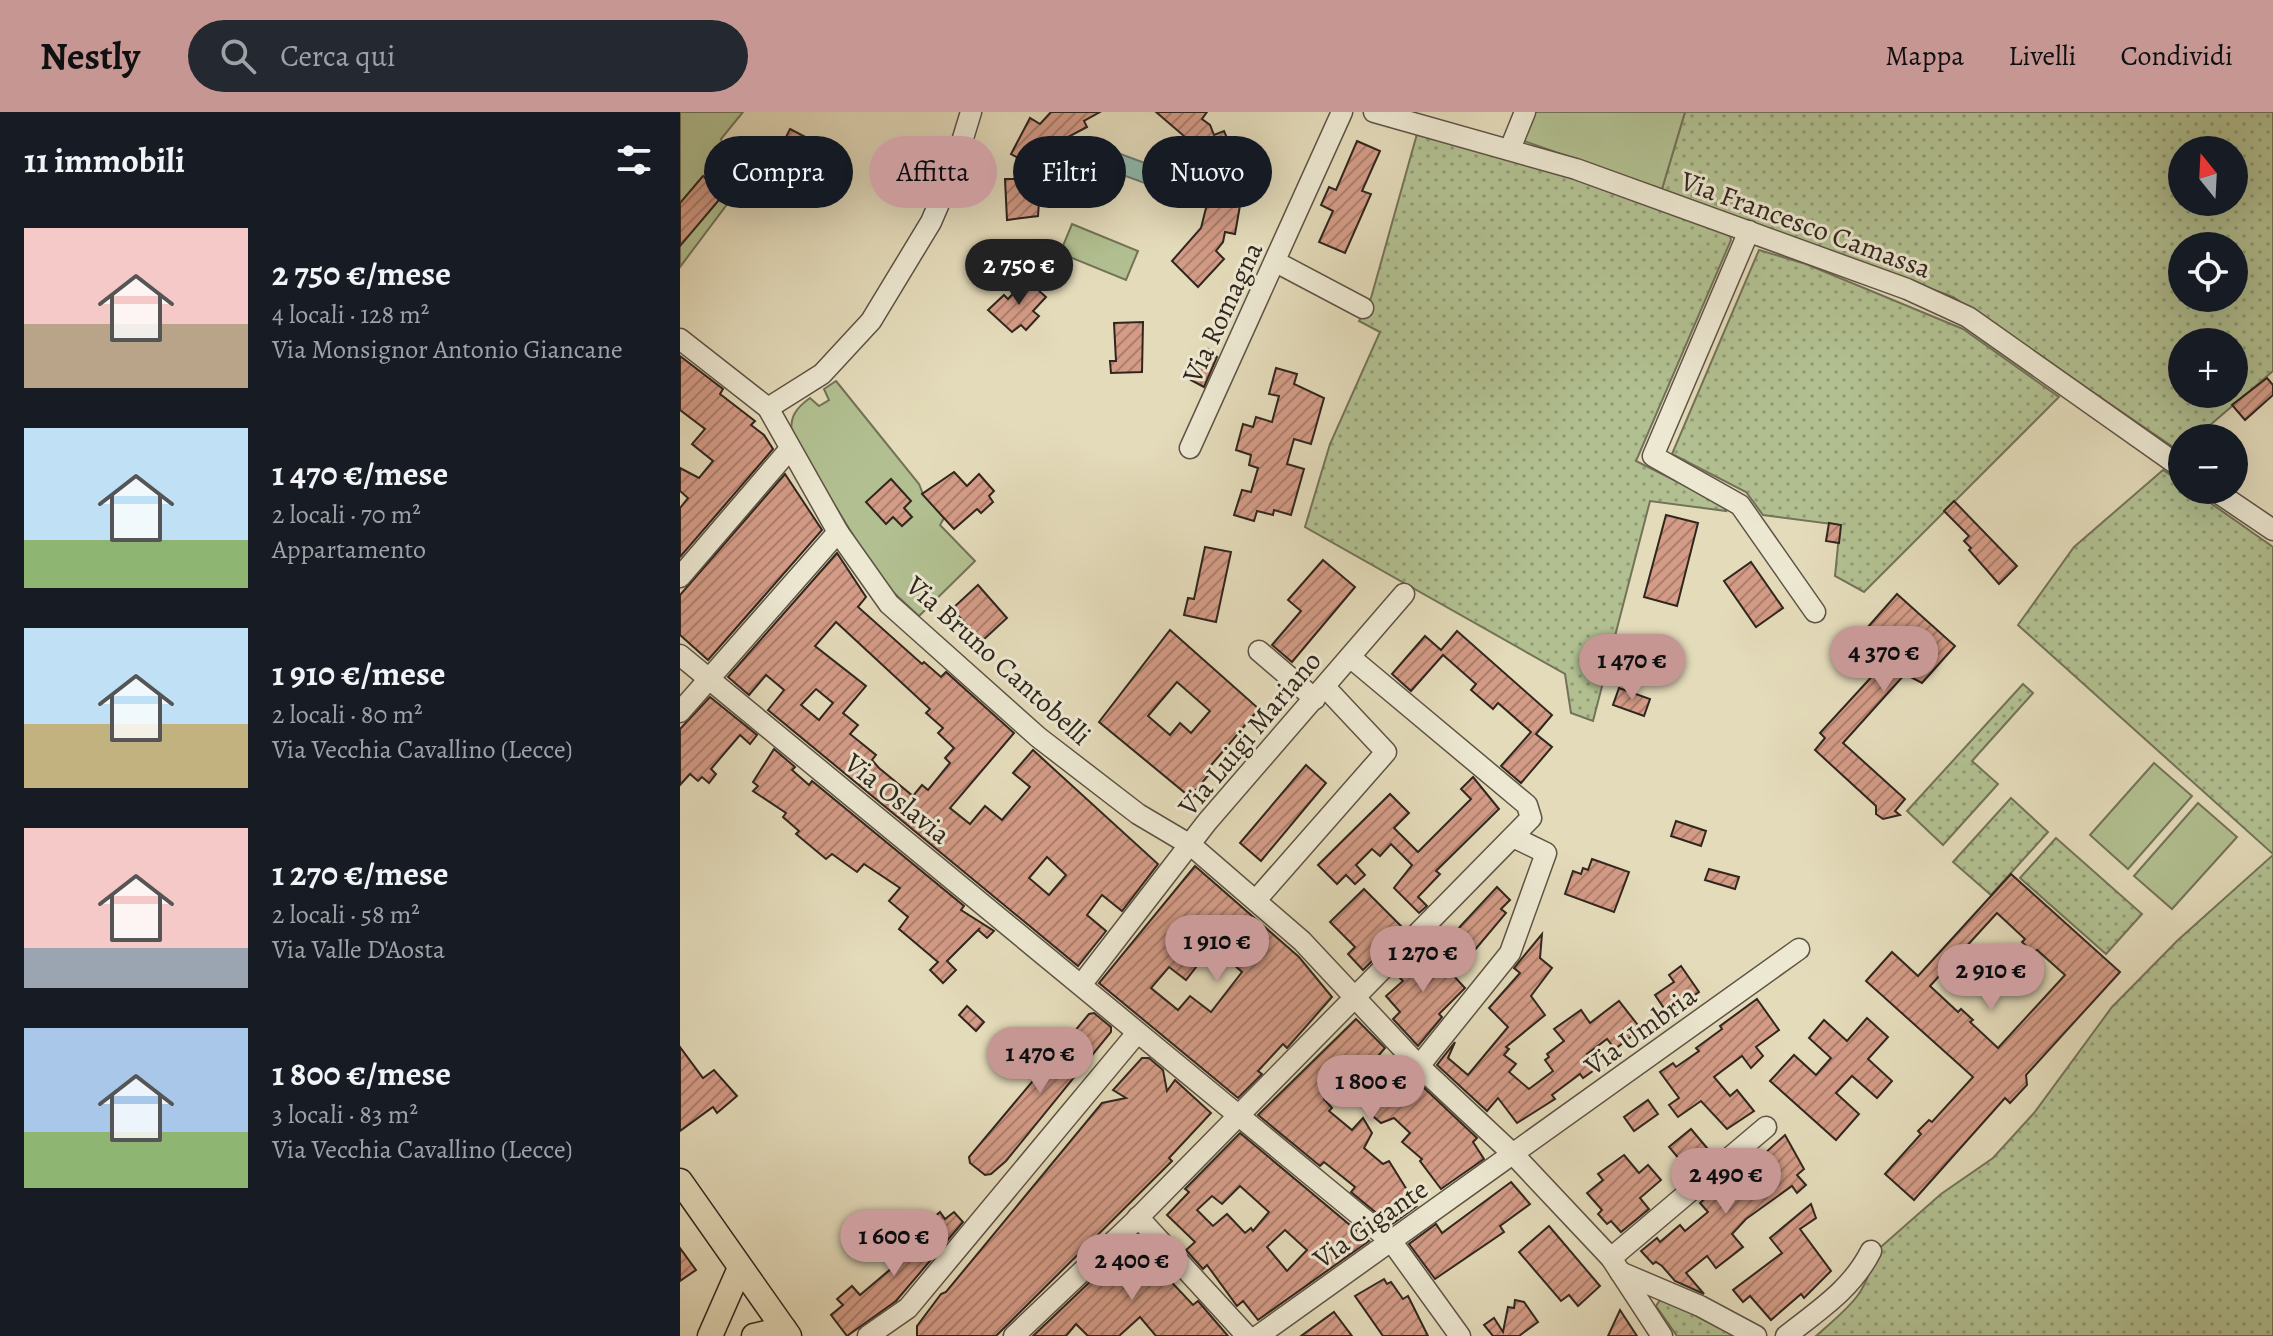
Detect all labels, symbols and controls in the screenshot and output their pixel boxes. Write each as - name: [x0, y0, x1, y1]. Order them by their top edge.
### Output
- search box: [188, 20, 748, 92]
- text: Nestly: [40, 30, 140, 82]
- icon: search: [216, 34, 260, 78]
- text: Cerca qui: [280, 36, 396, 76]
- text: Mappa: [1885, 37, 1964, 75]
- text: Livelli: [2008, 37, 2077, 75]
- text: Condividi: [2121, 37, 2233, 75]
- chip: Compra: [704, 136, 853, 208]
- chip: Affitta: [869, 136, 997, 208]
- chip: Filtri: [1013, 136, 1126, 208]
- chip: Nuovo: [1142, 136, 1272, 208]
- north arrow: [2168, 136, 2248, 216]
- map controls: [2168, 136, 2248, 504]
- text: 11 immobili: [24, 137, 185, 184]
- icon: filters: [612, 138, 656, 182]
- street label: Via Francesco Camassa: [1674, 162, 1936, 288]
- button: locate: [2168, 232, 2248, 312]
- street label: Via Romagna: [1173, 236, 1272, 390]
- pin: 2 750 €: [945, 239, 1093, 307]
- text: 2 750 €: [983, 247, 1055, 282]
- text: 2 750 €/mese: [272, 250, 451, 297]
- icon: home: [88, 260, 184, 356]
- text: 4 locali · 128 m²: [272, 297, 429, 332]
- button: +: [2168, 328, 2248, 408]
- text: Via Monsignor Antonio Giancane: [272, 332, 623, 367]
- button: −: [2168, 424, 2248, 504]
- text: 1 470 €/mese: [272, 450, 448, 497]
- icon: home: [88, 460, 184, 556]
- text: 2 locali · 70 m²: [272, 497, 421, 532]
- text: Appartamento: [272, 532, 426, 567]
- street label: Via Bruno Cantobelli: [897, 567, 1099, 754]
- pin: 4 370 €: [1810, 626, 1958, 694]
- pin: 1 470 €: [1558, 634, 1706, 702]
- text: 4 370 €: [1848, 634, 1920, 669]
- text: 1 470 €: [1597, 642, 1667, 677]
- street label: Via Luigi Mariano: [1169, 643, 1330, 825]
- text: 1 910 €/mese: [272, 650, 446, 697]
- icon: home: [88, 660, 184, 756]
- text: 2 locali · 80 m²: [272, 697, 423, 732]
- text: Via Vecchia Cavallino (Lecce): [272, 732, 573, 767]
- street label: Via Oslavia: [836, 744, 958, 853]
- text: 1 270 €/mese: [272, 850, 449, 897]
- icon: home: [88, 860, 184, 956]
- text: 2 locali · 58 m²: [272, 897, 420, 932]
- pin: 1 910 €: [1143, 915, 1291, 983]
- text: 1 910 €: [1183, 923, 1251, 958]
- pin: 1 270 €: [1349, 926, 1497, 994]
- text: Via Valle D'Aosta: [272, 932, 445, 967]
- text: 1 270 €: [1388, 934, 1458, 969]
- pin: 2 910 €: [1917, 944, 2065, 1012]
- text: 2 910 €: [1956, 952, 2026, 987]
- street label: Via Umbria: [1576, 977, 1704, 1085]
- pin: 1 470 €: [966, 1027, 1114, 1095]
- text: 1 470 €: [1005, 1035, 1075, 1070]
- text: 1 800 €/mese: [272, 1050, 451, 1097]
- pin: 1 800 €: [1297, 1055, 1445, 1123]
- icon: home: [88, 1060, 184, 1156]
- text: 1 800 €: [1335, 1063, 1407, 1098]
- text: 3 locali · 83 m²: [272, 1097, 418, 1132]
- text: Via Vecchia Cavallino (Lecce): [272, 1132, 573, 1167]
- pin: 2 490 €: [1652, 1148, 1800, 1216]
- text: 2 490 €: [1689, 1156, 1763, 1191]
- street label: Via Gigante: [1305, 1170, 1436, 1278]
- pin: 1 600 €: [820, 1210, 968, 1278]
- text: 1 600 €: [858, 1218, 930, 1253]
- pin: 2 400 €: [1058, 1234, 1206, 1302]
- text: 2 400 €: [1095, 1242, 1169, 1277]

